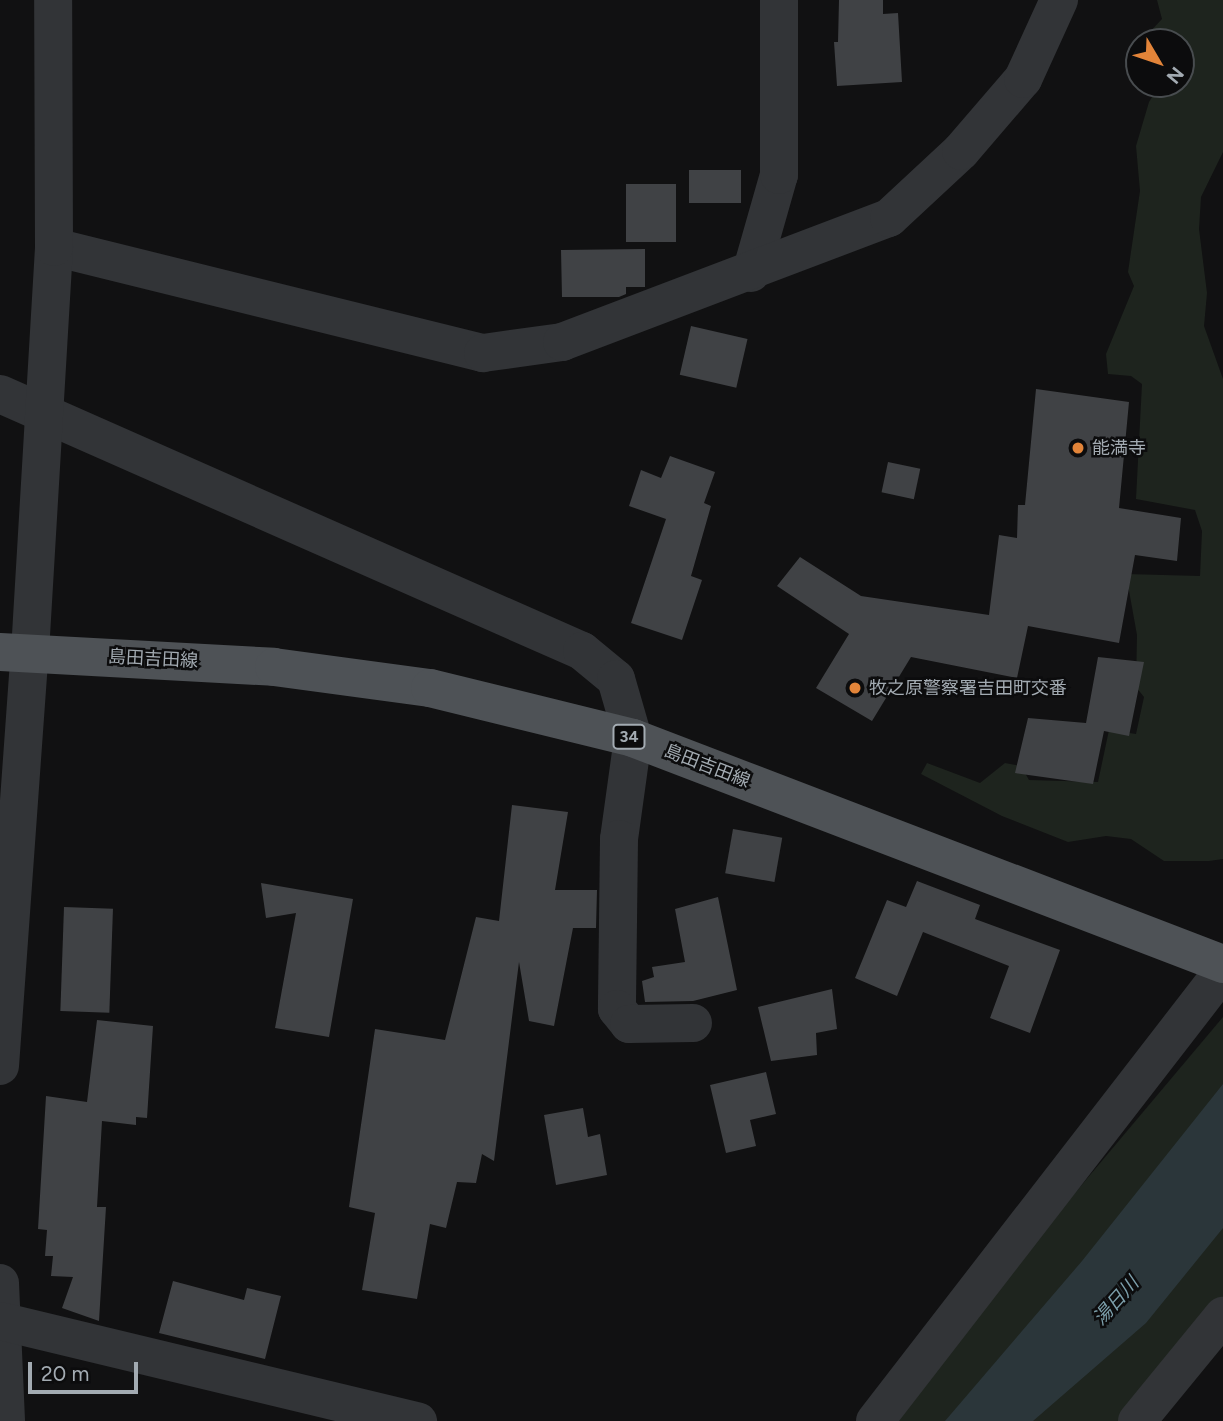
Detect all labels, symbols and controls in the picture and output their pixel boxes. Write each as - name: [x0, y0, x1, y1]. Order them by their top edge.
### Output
- north arrow: [1125, 28, 1195, 98]
- text: N: [1162, 62, 1189, 88]
- place label: 能満寺: [1092, 437, 1146, 459]
- marker: 能満寺: [1070, 440, 1086, 456]
- street label: 島田吉田線: [107, 646, 199, 672]
- place label: 牧之原警察署吉田町交番: [869, 677, 1067, 699]
- marker: 牧之原警察署吉田町交番: [847, 680, 863, 696]
- road number: 34: [612, 724, 646, 750]
- street label: 島田吉田線: [661, 740, 753, 792]
- water label: 湯日川: [1088, 1272, 1144, 1330]
- scale bar: [32, 1348, 142, 1392]
- text: 20 m: [41, 1361, 89, 1386]

